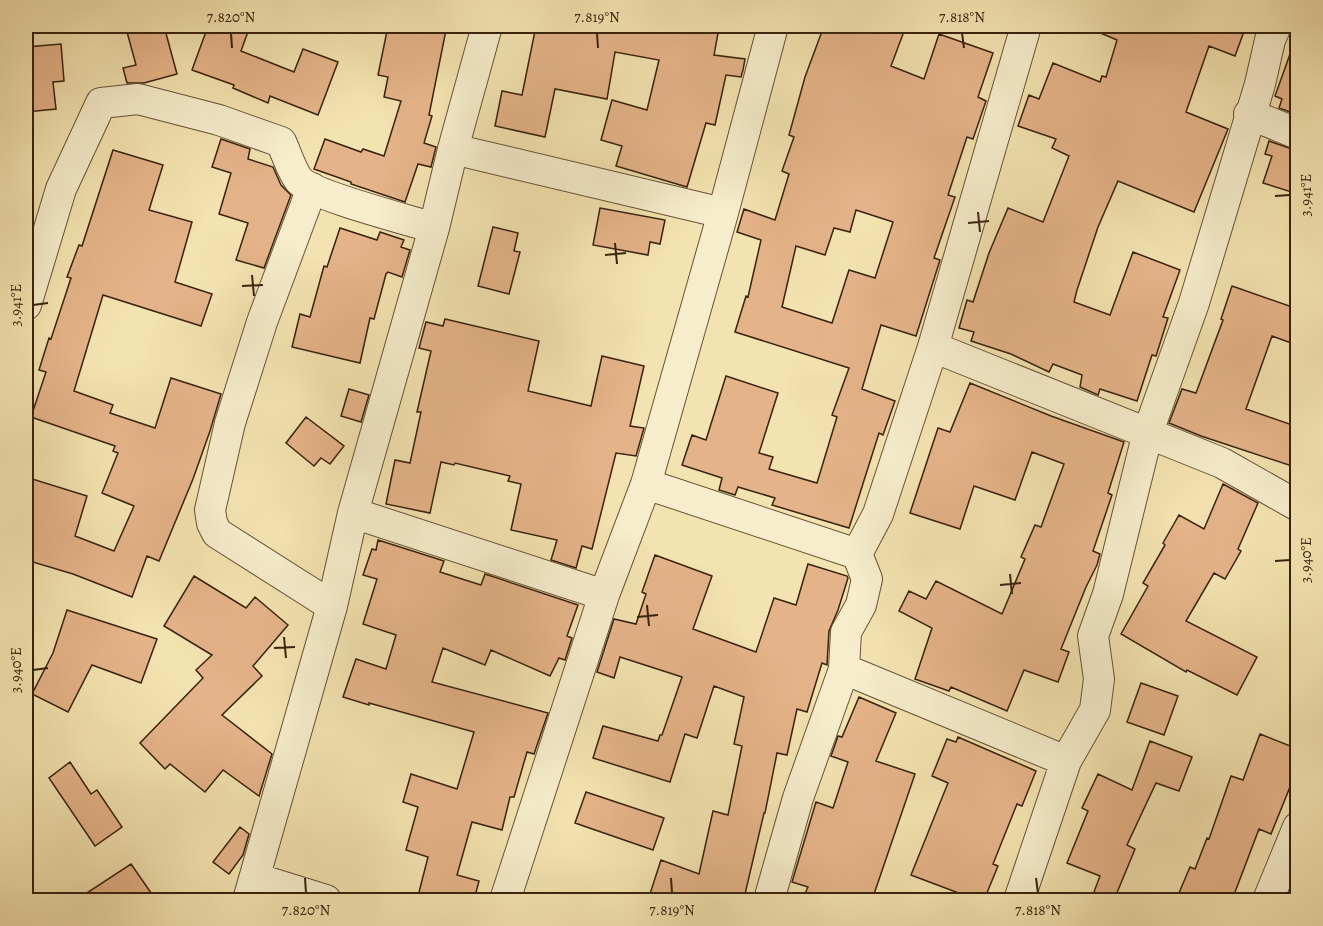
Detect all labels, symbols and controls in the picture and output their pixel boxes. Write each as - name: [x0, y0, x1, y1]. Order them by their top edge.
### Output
- text: 7.820°N: [207, 7, 256, 27]
- text: 7.819°N: [574, 7, 620, 27]
- text: 7.818°N: [939, 7, 985, 27]
- text: 3.941°E: [1296, 174, 1316, 216]
- text: 3.941°E: [6, 284, 26, 326]
- text: 3.940°E: [1296, 537, 1316, 583]
- text: 3.940°E: [6, 647, 26, 693]
- text: 7.820°N: [282, 900, 331, 920]
- text: 7.819°N: [649, 900, 695, 920]
- text: 7.818°N: [1015, 900, 1061, 920]

